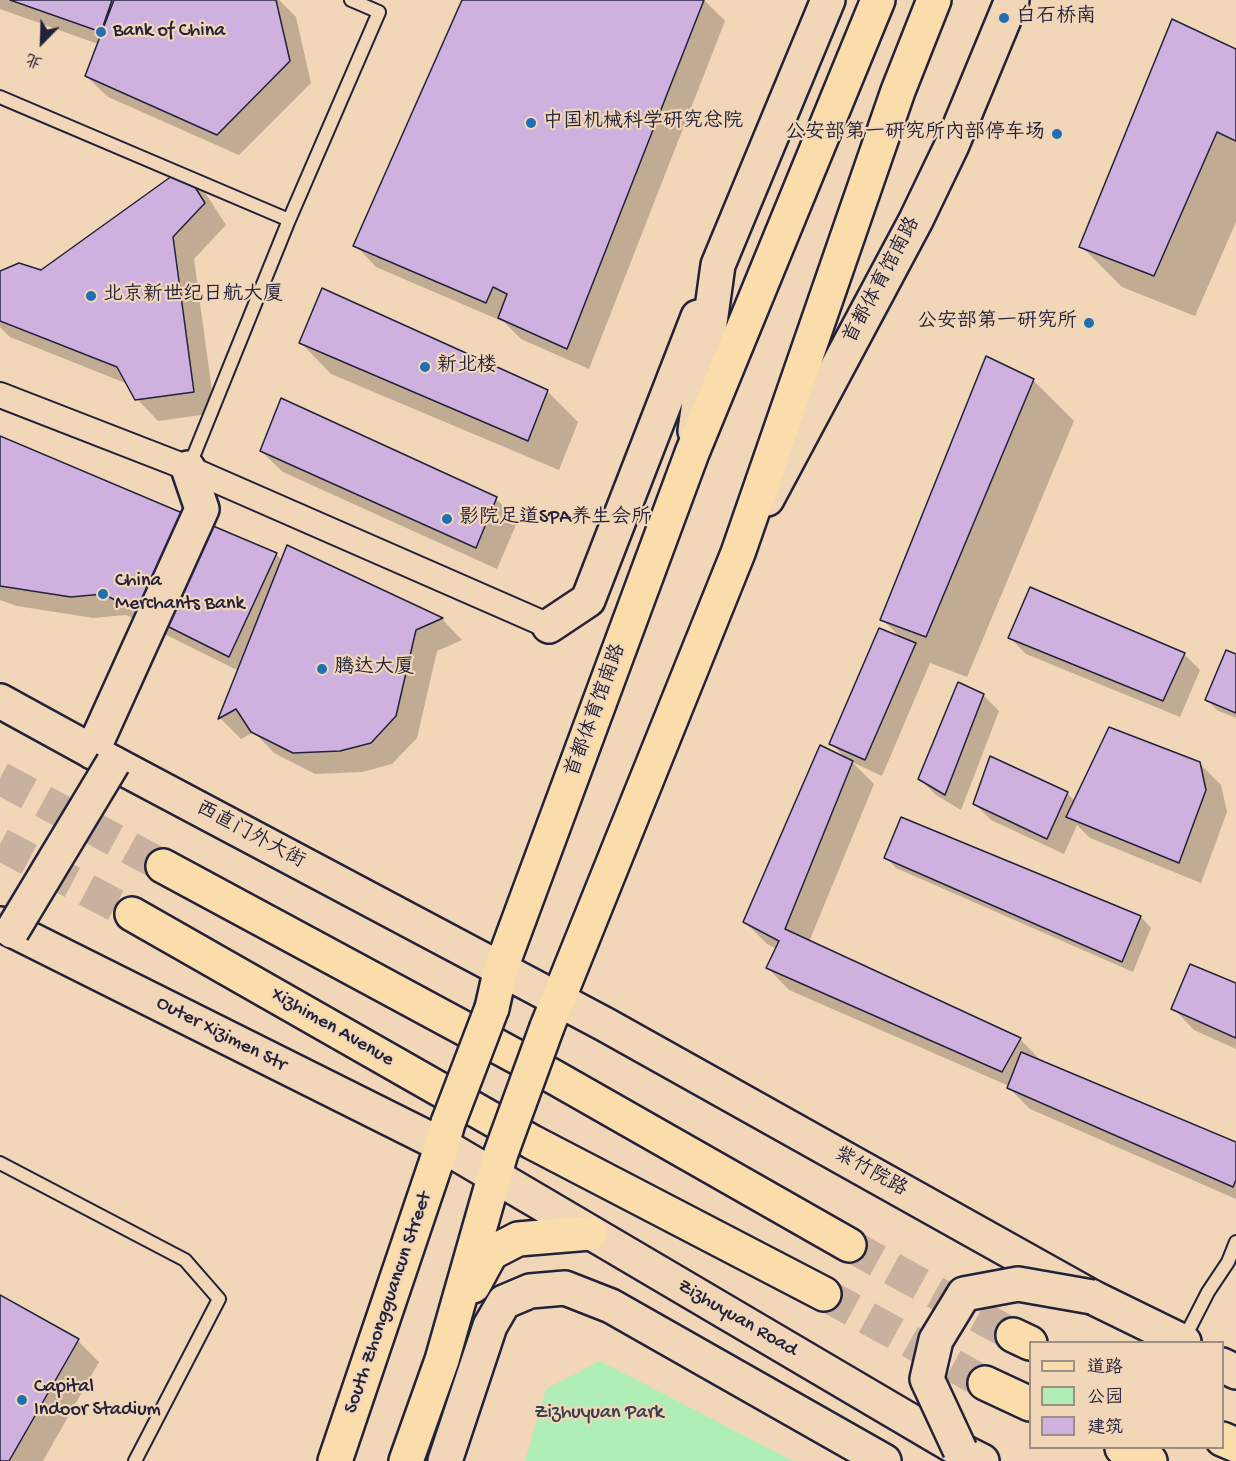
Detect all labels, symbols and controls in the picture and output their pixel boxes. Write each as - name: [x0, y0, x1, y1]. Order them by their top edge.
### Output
- place label: 白石桥南: [1016, 6, 1096, 30]
- marker: 白石桥南: [997, 11, 1011, 25]
- north arrow: [12, 12, 72, 72]
- place label: Bank of China: [113, 20, 225, 44]
- marker: Bank of China: [94, 25, 108, 39]
- text: 北: [24, 47, 46, 71]
- place label: 中国机械科学研究总院: [543, 111, 743, 135]
- marker: 中国机械科学研究总院: [524, 116, 538, 130]
- place label: 公安部第一研究所内部停车场: [785, 122, 1045, 146]
- marker: 公安部第一研究所内部停车场: [1050, 127, 1064, 141]
- street label: 首都体育馆南路: [840, 214, 926, 348]
- place label: 北京新世纪日航大厦: [103, 284, 283, 308]
- marker: 北京新世纪日航大厦: [84, 289, 98, 303]
- place label: 公安部第一研究所: [917, 311, 1077, 335]
- marker: 公安部第一研究所: [1082, 316, 1096, 330]
- place label: 新北楼: [437, 355, 497, 379]
- marker: 新北楼: [418, 360, 432, 374]
- place label: 影院足道SPA养生会所: [459, 507, 651, 531]
- marker: 影院足道SPA养生会所: [440, 512, 454, 526]
- place label: China Merchants Bank: [115, 570, 244, 617]
- marker: China Merchants Bank: [96, 587, 110, 601]
- street label: 首都体育馆南路: [562, 641, 632, 781]
- place label: 腾达大厦: [334, 657, 414, 681]
- marker: 腾达大厦: [315, 662, 329, 676]
- street label: 西直门外大街: [191, 797, 309, 875]
- street label: Xizhimen Avenue: [266, 983, 398, 1073]
- street label: Outer Xizimen Str: [152, 992, 290, 1078]
- street label: 紫竹院路: [829, 1143, 911, 1203]
- street label: South Zhongguancun Street: [340, 1189, 438, 1417]
- street label: Zizhuyuan Road: [673, 1275, 801, 1363]
- legend: [1029, 1341, 1224, 1449]
- text: 道路: [1087, 1358, 1123, 1379]
- place label: Capital Indoor Stadium: [34, 1376, 161, 1423]
- text: 公园: [1087, 1388, 1123, 1409]
- marker: Capital Indoor Stadium: [15, 1393, 29, 1407]
- park label: Zizhuyuan Park: [535, 1402, 663, 1426]
- text: 建筑: [1087, 1418, 1123, 1439]

